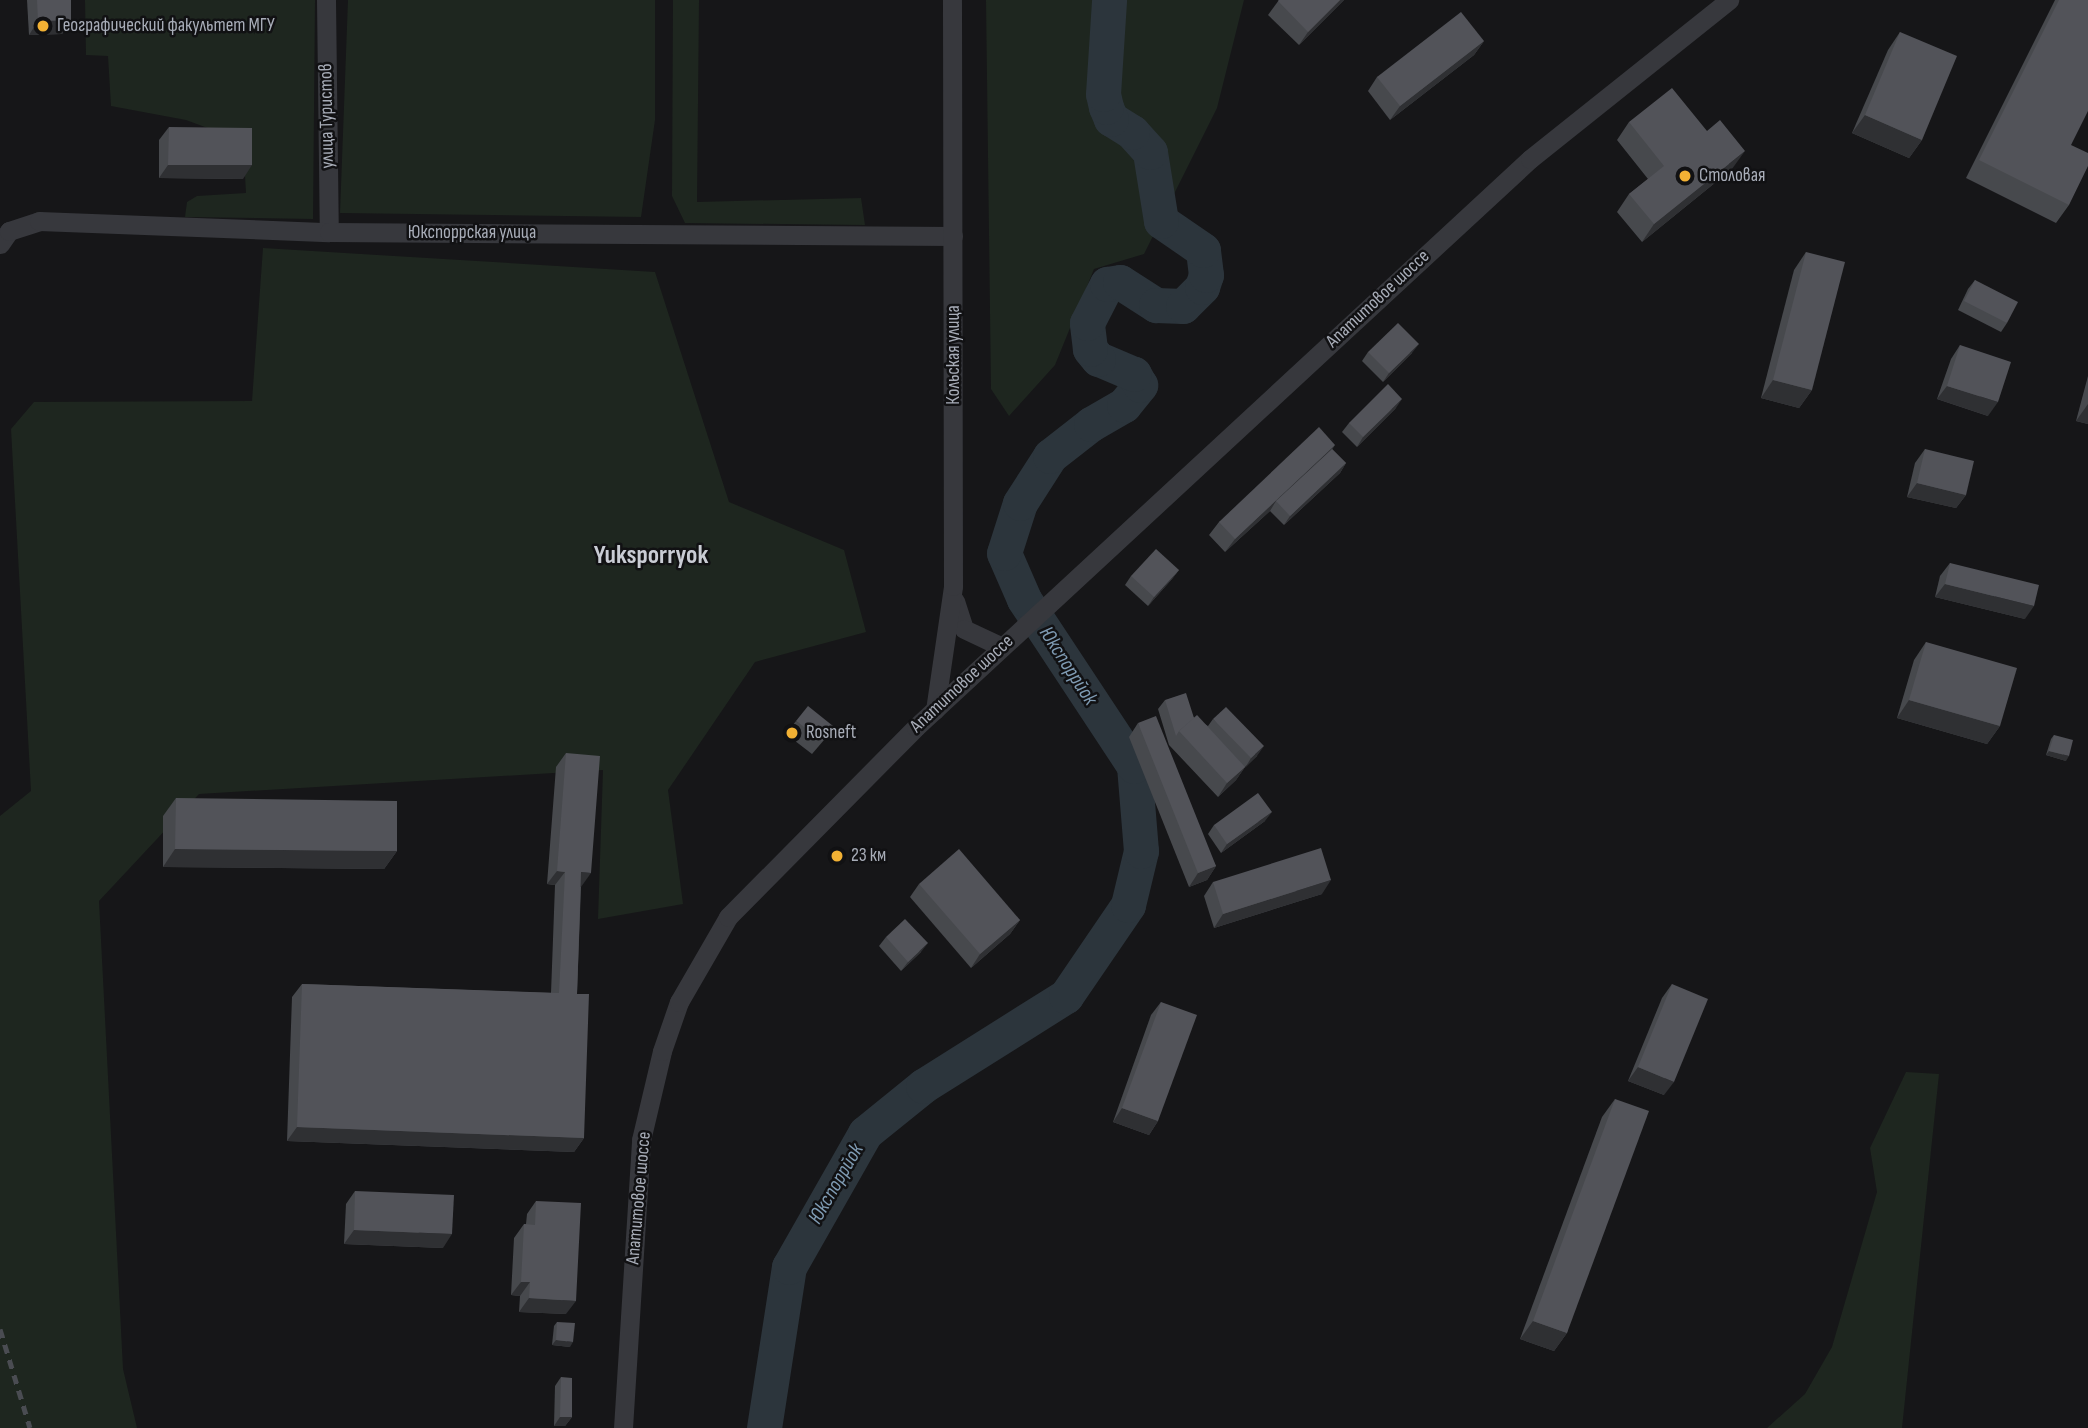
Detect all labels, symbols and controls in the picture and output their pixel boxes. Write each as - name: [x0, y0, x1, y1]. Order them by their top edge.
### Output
- place label: Географический факультет МГУ: [57, 15, 275, 37]
- marker: Географический факультет МГУ: [35, 18, 51, 34]
- street label: улица Туристов: [315, 63, 339, 169]
- place label: Столовая: [1699, 165, 1765, 187]
- marker: Столовая: [1677, 168, 1693, 184]
- street label: Юкспоррская улица: [408, 222, 536, 244]
- street label: Апатитовое шоссе: [1322, 245, 1434, 353]
- street label: Кольская улица: [943, 305, 965, 405]
- district label: Yuksporryok: [594, 540, 708, 572]
- water label: Юкспоррйок: [1033, 622, 1103, 710]
- street label: Апатитовое шоссе: [906, 630, 1018, 738]
- place label: Rosneft: [806, 722, 856, 744]
- marker: Rosneft: [784, 725, 800, 741]
- place label: 23 км: [851, 845, 886, 867]
- marker: 23 км: [829, 848, 845, 864]
- street label: Апатитовое шоссе: [622, 1131, 656, 1265]
- water label: Юкспоррйок: [803, 1139, 869, 1229]

